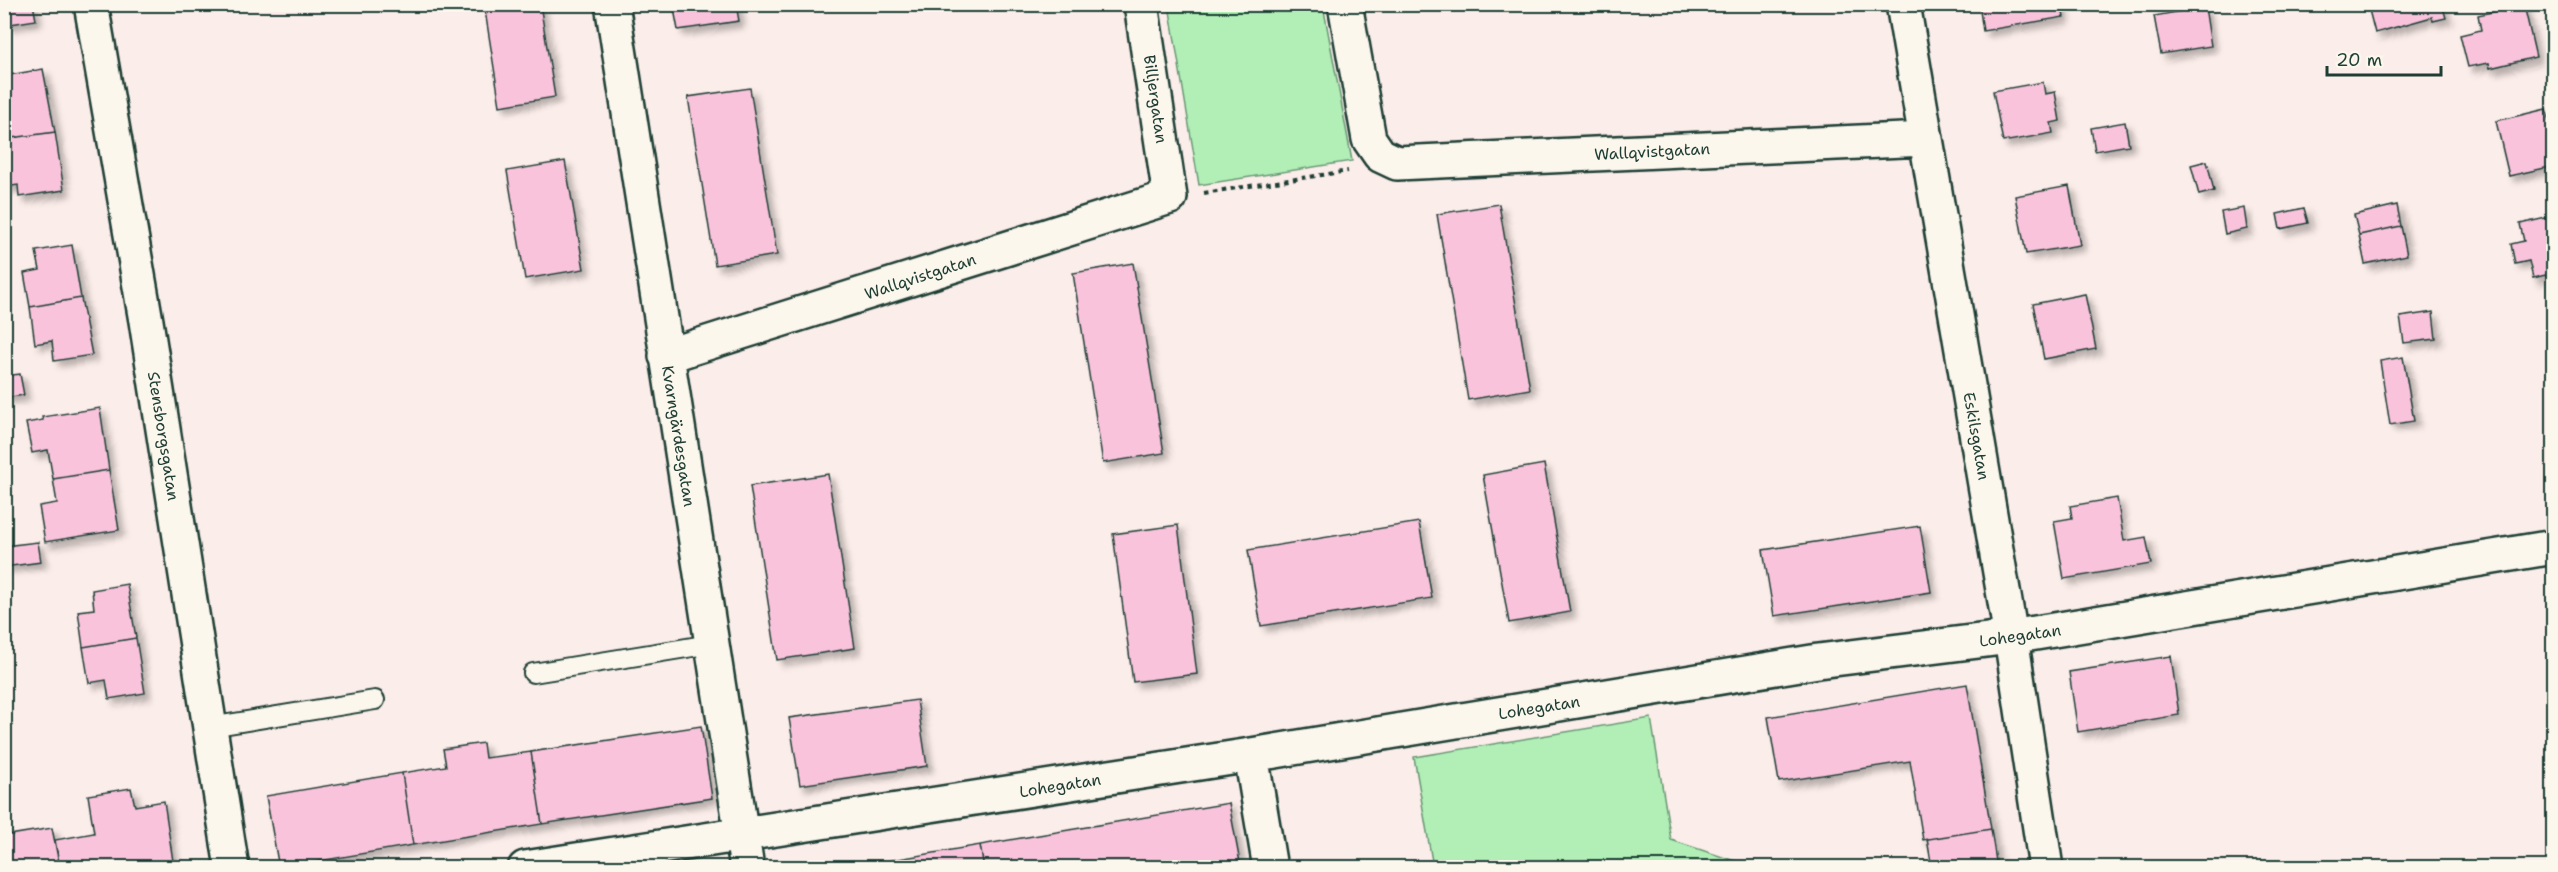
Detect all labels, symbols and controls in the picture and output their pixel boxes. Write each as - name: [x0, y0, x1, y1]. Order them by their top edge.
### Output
- scale bar: [2327, 39, 2441, 77]
- text: 20 m: [2336, 48, 2382, 72]
- street label: Billjergatan: [1139, 54, 1172, 145]
- street label: Wallqvistgatan: [1594, 138, 1711, 165]
- street label: Wallqvistgatan: [862, 249, 979, 304]
- street label: Kvarngärdesgatan: [657, 364, 700, 508]
- street label: Stensborgsgatan: [143, 370, 184, 502]
- street label: Eskilsgatan: [1958, 390, 1995, 482]
- street label: Lohegatan: [1978, 619, 2063, 652]
- street label: Lohegatan: [1497, 691, 1582, 724]
- street label: Lohegatan: [1018, 769, 1103, 802]

